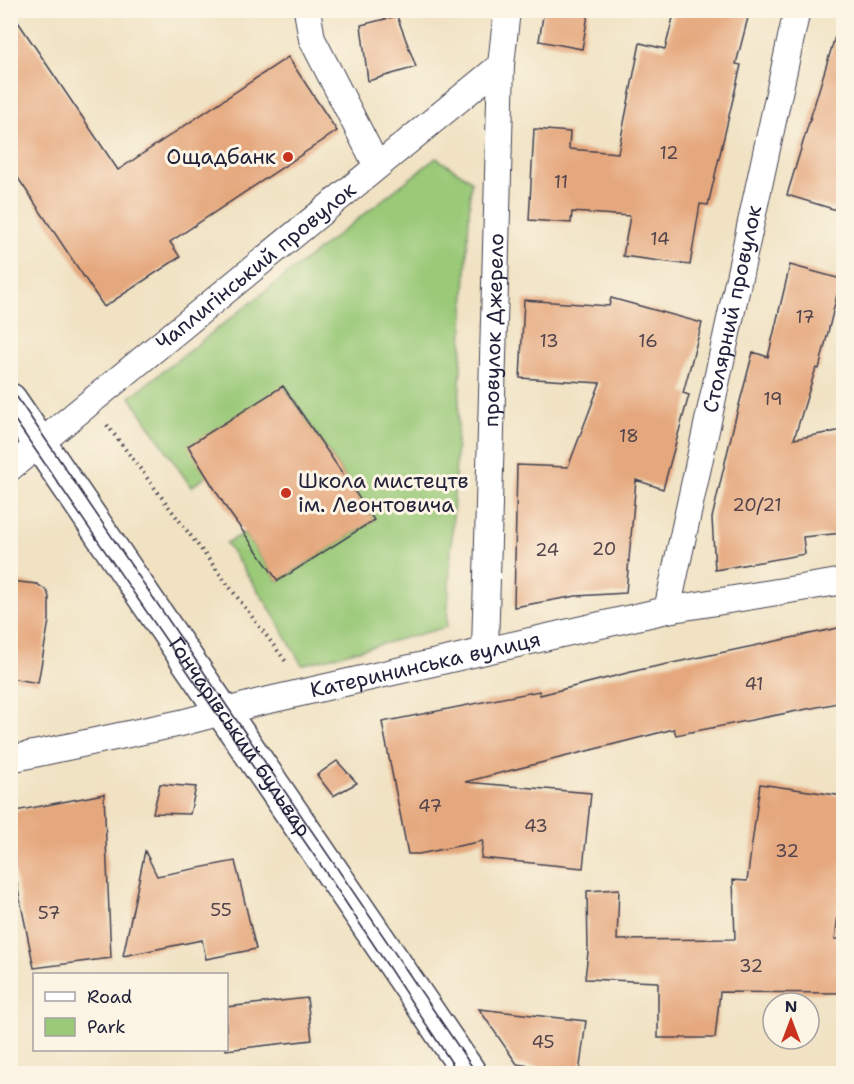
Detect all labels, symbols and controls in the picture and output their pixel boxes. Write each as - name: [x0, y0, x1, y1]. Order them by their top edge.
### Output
- house number: 12: [659, 141, 679, 165]
- place label: Ощадбанк: [166, 143, 276, 171]
- marker: Ощадбанк: [281, 150, 295, 164]
- house number: 11: [554, 170, 568, 194]
- street label: Чаплигінський провулок: [150, 176, 362, 357]
- street label: Столярний провулок: [696, 203, 768, 415]
- house number: 14: [650, 227, 670, 251]
- street label: провулок Джерело: [477, 233, 510, 427]
- house number: 17: [795, 305, 815, 329]
- house number: 13: [539, 329, 559, 353]
- house number: 16: [638, 329, 658, 353]
- house number: 19: [763, 387, 783, 411]
- house number: 18: [619, 424, 639, 448]
- place label: Школа мистецтв ім. Леонтовича: [298, 467, 469, 519]
- marker: Школа мистецтв ім. Леонтовича: [279, 486, 293, 500]
- house number: 20/21: [732, 493, 782, 517]
- house number: 20: [592, 537, 616, 561]
- house number: 24: [535, 538, 559, 562]
- street label: Катерининська вулиця: [307, 625, 543, 704]
- street label: Гончарівський бульвар: [162, 632, 318, 842]
- house number: 41: [744, 672, 764, 696]
- house number: 47: [418, 794, 442, 818]
- house number: 43: [524, 814, 548, 838]
- house number: 32: [775, 839, 799, 863]
- house number: 55: [210, 898, 232, 922]
- house number: 57: [38, 901, 60, 925]
- house number: 32: [739, 954, 763, 978]
- legend: [33, 973, 228, 1051]
- text: Road: [87, 985, 132, 1009]
- north arrow: [761, 991, 821, 1051]
- text: N: [785, 996, 797, 1017]
- text: Park: [87, 1015, 126, 1039]
- house number: 45: [531, 1030, 555, 1054]

